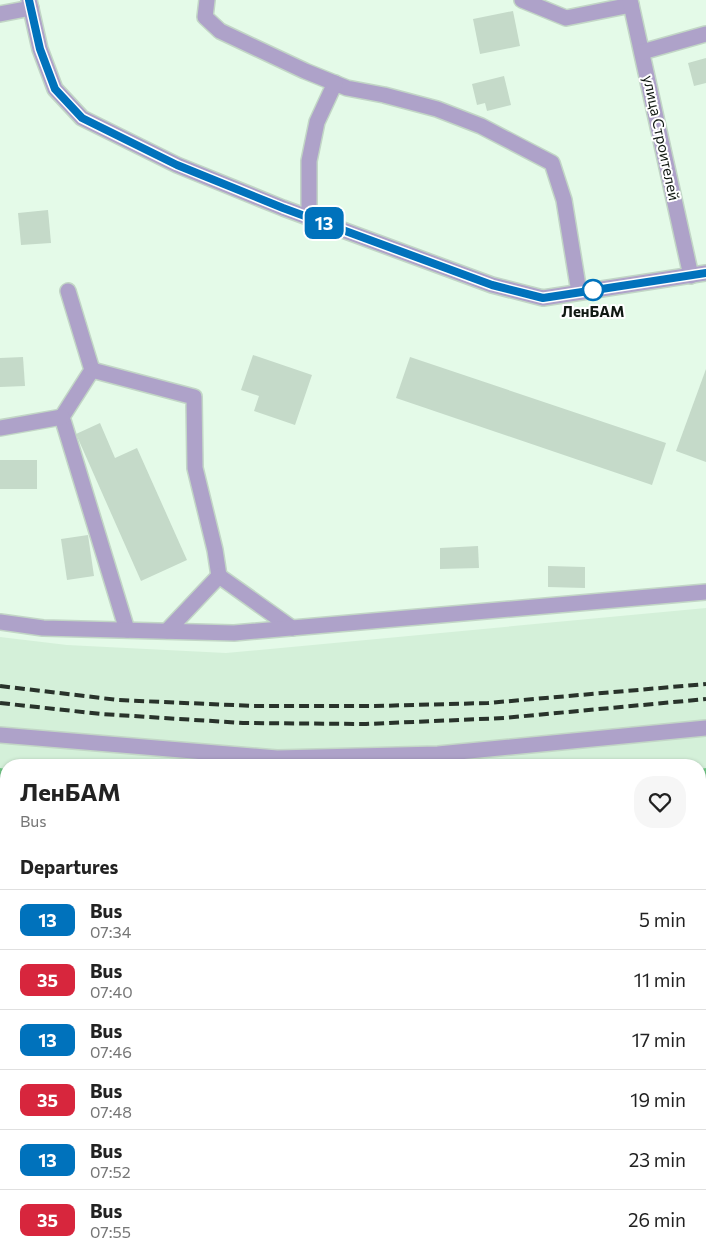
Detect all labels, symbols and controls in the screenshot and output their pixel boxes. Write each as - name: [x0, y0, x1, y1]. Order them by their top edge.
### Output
- street label: улица Строителей: [640, 74, 684, 202]
- line badge: 13: [302, 207, 346, 239]
- text: 13: [315, 212, 333, 234]
- marker: ЛенБАМ: [582, 279, 604, 301]
- place label: ЛенБАМ: [562, 302, 624, 320]
- button: heart: [634, 776, 686, 828]
- text: ЛенБАМ: [20, 777, 121, 806]
- text: Bus: [20, 811, 47, 830]
- text: Departures: [20, 855, 118, 878]
- text: Bus: [90, 899, 122, 922]
- text: 5 min: [639, 908, 686, 931]
- text: 13: [38, 909, 57, 931]
- text: 07:34: [90, 922, 131, 941]
- text: Bus: [90, 959, 122, 982]
- text: 11 min: [634, 968, 686, 991]
- text: 35: [37, 969, 58, 991]
- text: 07:40: [90, 982, 133, 1001]
- text: Bus: [90, 1019, 122, 1042]
- text: 17 min: [632, 1028, 686, 1051]
- text: 13: [38, 1029, 57, 1051]
- text: 07:46: [90, 1042, 132, 1061]
- text: Bus: [90, 1079, 122, 1102]
- text: 19 min: [630, 1088, 686, 1111]
- text: 35: [37, 1089, 58, 1111]
- text: 07:48: [90, 1102, 132, 1121]
- text: Bus: [90, 1139, 122, 1162]
- text: 23 min: [629, 1148, 686, 1171]
- text: 13: [38, 1149, 57, 1171]
- text: 07:52: [90, 1162, 131, 1181]
- text: Bus: [90, 1199, 122, 1222]
- text: 26 min: [628, 1208, 686, 1231]
- text: 35: [37, 1209, 58, 1231]
- text: 07:55: [90, 1222, 131, 1241]

